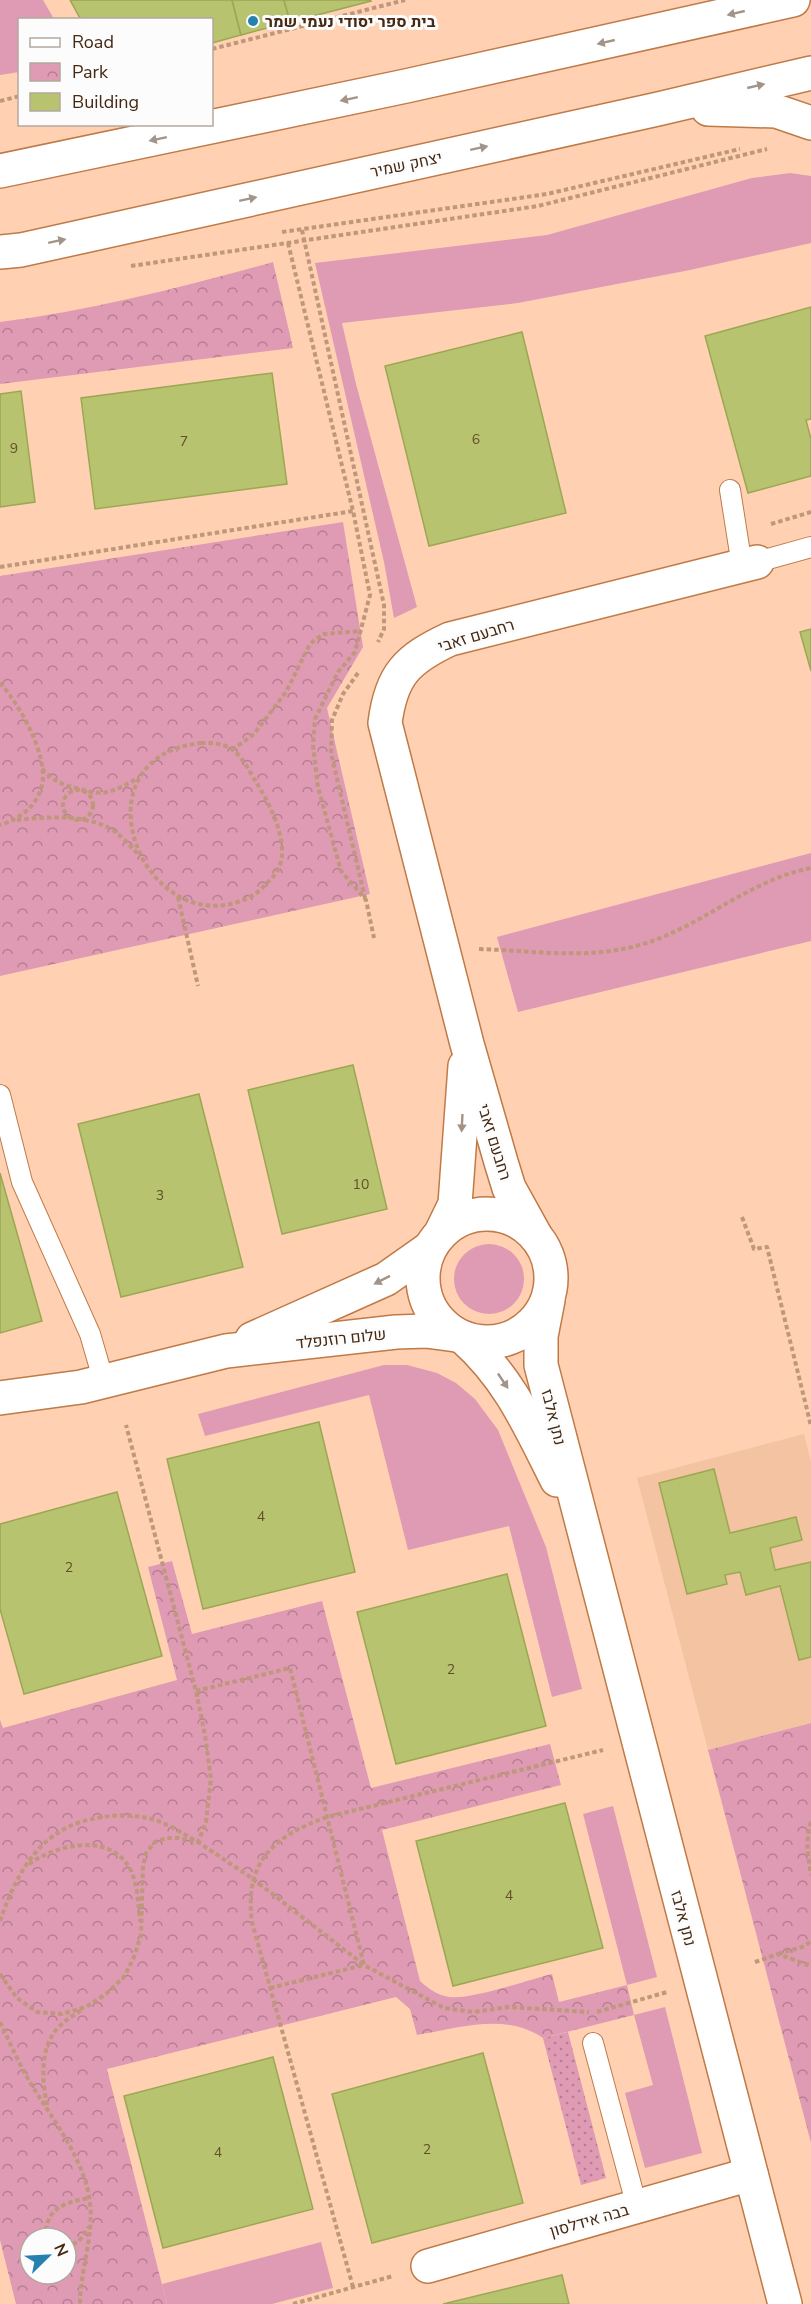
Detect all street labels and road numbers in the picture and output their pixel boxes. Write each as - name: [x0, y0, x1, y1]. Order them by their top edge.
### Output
- street label: יצחק שמיר: [368, 147, 444, 183]
- street label: רחבעם זאבי: [435, 614, 517, 658]
- street label: רחבעם זאבי: [472, 1101, 516, 1183]
- street label: שלום רוזנפלד: [295, 1323, 387, 1355]
- street label: נתן אלבז: [535, 1387, 571, 1448]
- street label: נתן אלבז: [665, 1888, 701, 1949]
- street label: בבה אידלסון: [547, 2199, 632, 2243]

